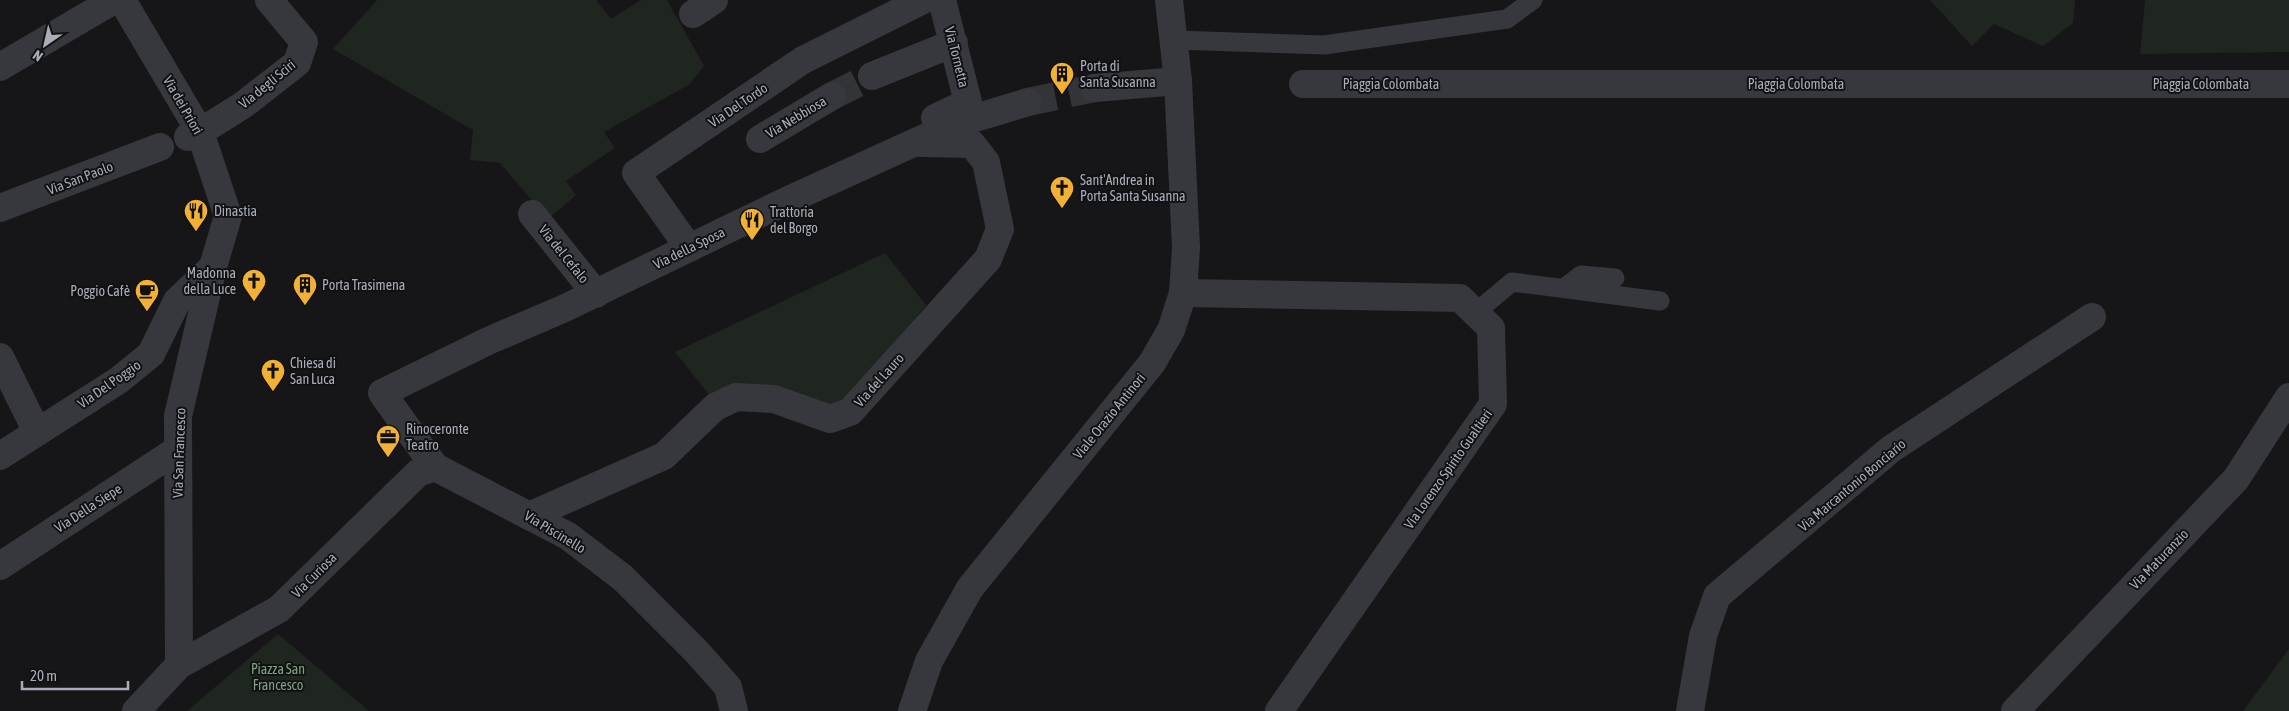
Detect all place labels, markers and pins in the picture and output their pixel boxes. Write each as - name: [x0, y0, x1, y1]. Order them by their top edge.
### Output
- place label: Porta di Santa Susanna: [1080, 58, 1156, 90]
- building icon: Porta di Santa Susanna: [1049, 61, 1075, 95]
- place label: Sant'Andrea in Porta Santa Susanna: [1080, 172, 1186, 204]
- church icon: Sant'Andrea in Porta Santa Susanna: [1049, 175, 1075, 209]
- restaurant icon: Dinastia: [183, 198, 209, 232]
- place label: Dinastia: [214, 203, 257, 219]
- place label: Trattoria del Borgo: [770, 204, 818, 236]
- restaurant icon: Trattoria del Borgo: [739, 207, 765, 241]
- place label: Madonna della Luce: [183, 265, 236, 297]
- church icon: Madonna della Luce: [241, 268, 267, 302]
- building icon: Porta Trasimena: [292, 272, 318, 306]
- place label: Porta Trasimena: [322, 277, 405, 293]
- cafe icon: Poggio Cafè: [134, 278, 160, 312]
- place label: Poggio Cafè: [70, 283, 130, 299]
- place label: Chiesa di San Luca: [290, 355, 336, 387]
- church icon: Chiesa di San Luca: [260, 358, 286, 392]
- place label: Rinoceronte Teatro: [406, 421, 469, 453]
- office icon: Rinoceronte Teatro: [375, 424, 401, 458]

